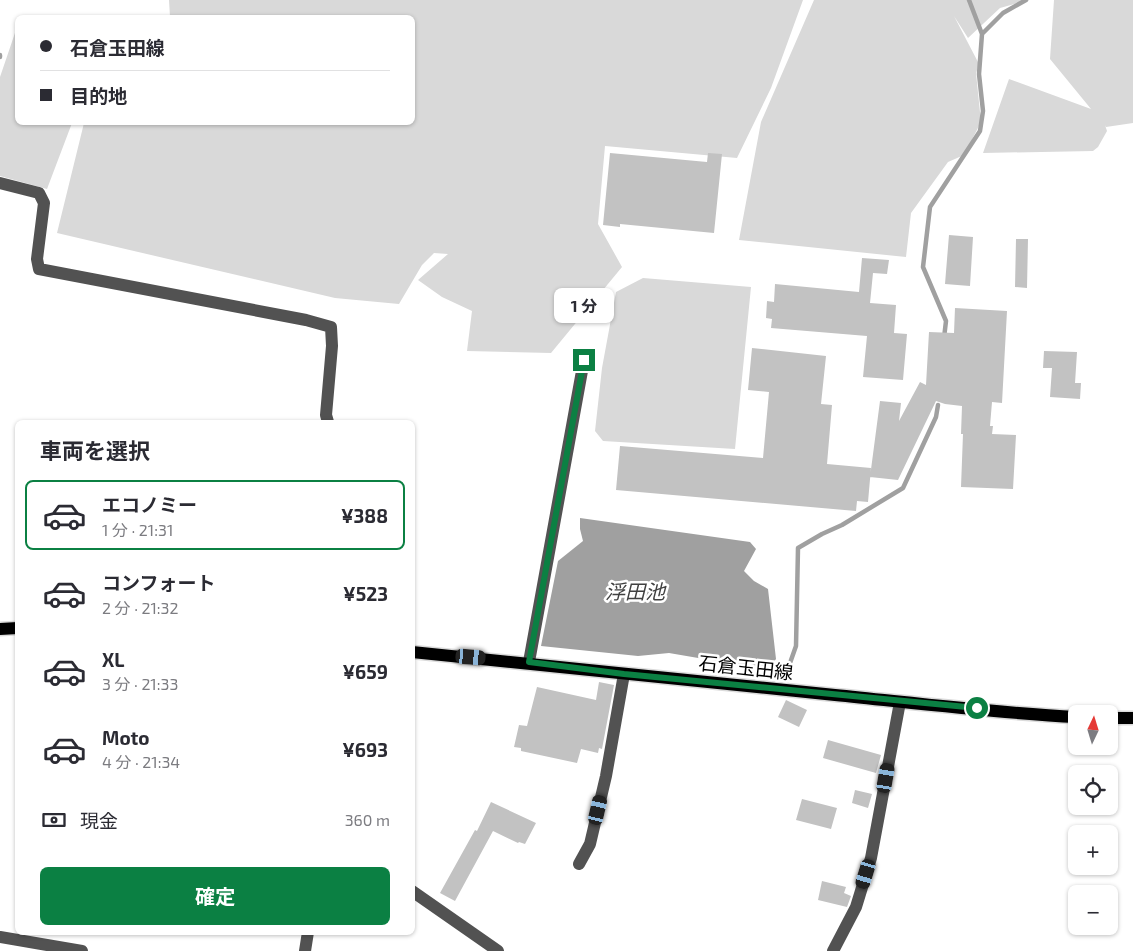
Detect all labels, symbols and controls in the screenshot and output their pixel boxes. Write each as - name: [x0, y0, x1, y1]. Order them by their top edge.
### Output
- text: 石倉玉田線: [70, 36, 165, 59]
- text: 目的地: [70, 84, 127, 107]
- callout: 1 分: [554, 288, 614, 322]
- text: 1 分: [571, 296, 597, 315]
- route end: [573, 349, 595, 371]
- text: 車両を選択: [40, 437, 150, 463]
- icon: car: [42, 493, 87, 538]
- text: エコノミー: [102, 493, 197, 516]
- text: ¥388: [341, 504, 388, 527]
- text: 1 分 · 21:31: [102, 520, 173, 539]
- icon: car: [42, 571, 87, 616]
- text: コンフォート: [102, 571, 215, 594]
- water label: 浮田池: [605, 579, 667, 603]
- text: ¥523: [343, 582, 388, 605]
- text: 2 分 · 21:32: [102, 598, 179, 617]
- text: XL: [102, 648, 124, 671]
- car: [455, 648, 486, 666]
- icon: car: [42, 649, 87, 694]
- street label: 石倉玉田線: [698, 651, 794, 683]
- text: ¥659: [342, 660, 388, 683]
- text: 3 分 · 21:33: [102, 674, 178, 693]
- route start: [966, 697, 988, 719]
- north arrow: [1068, 705, 1118, 755]
- map controls: [1068, 705, 1118, 935]
- text: Moto: [102, 726, 150, 749]
- icon: car: [42, 727, 87, 772]
- text: ¥693: [342, 738, 388, 761]
- text: 4 分 · 21:34: [102, 752, 180, 771]
- car: [876, 762, 895, 794]
- button: locate: [1068, 765, 1118, 815]
- car: [587, 794, 608, 826]
- icon: cash: [40, 806, 68, 834]
- text: 現金: [80, 809, 118, 832]
- text: 360 m: [345, 810, 390, 829]
- button: +: [1068, 825, 1118, 875]
- car: [854, 857, 877, 891]
- button: 確定: [40, 867, 390, 925]
- button: −: [1068, 885, 1118, 935]

